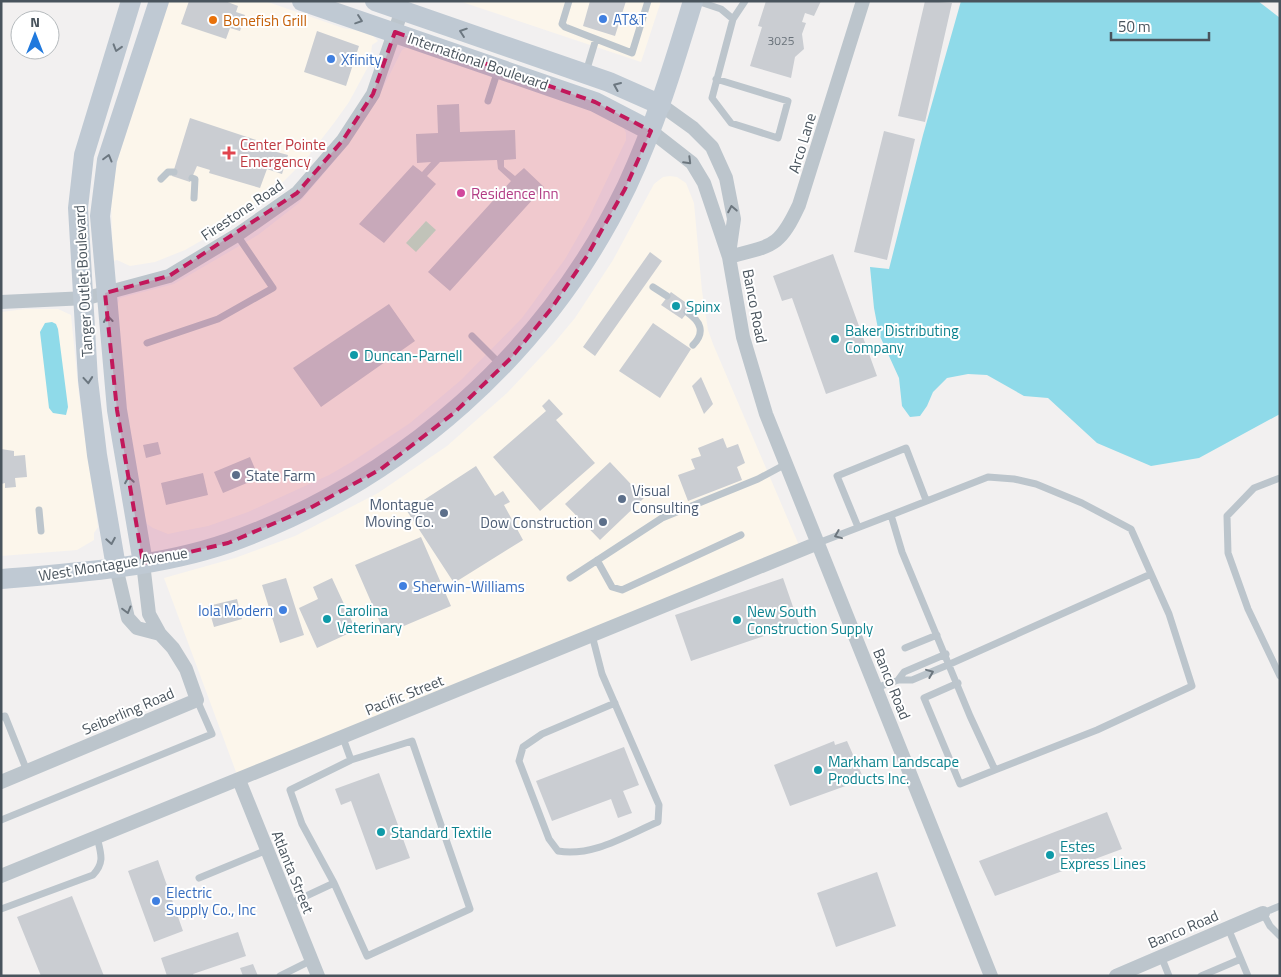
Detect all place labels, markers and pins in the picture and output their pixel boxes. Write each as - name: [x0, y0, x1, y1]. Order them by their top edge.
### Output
- place label: AT&T: [613, 8, 647, 31]
- place label: Bonefish Grill: [223, 9, 307, 32]
- marker: AT&T: [597, 13, 609, 25]
- marker: Bonefish Grill: [207, 14, 219, 26]
- place label: Xfinity: [341, 48, 381, 71]
- marker: Xfinity: [325, 53, 337, 65]
- place label: Center Pointe Emergency: [240, 133, 326, 173]
- marker: Center Pointe Emergency: [222, 146, 236, 160]
- place label: Residence Inn: [471, 182, 559, 205]
- marker: Residence Inn: [455, 187, 467, 199]
- place label: Spinx: [686, 295, 720, 318]
- marker: Spinx: [670, 300, 682, 312]
- place label: Baker Distributing Company: [845, 319, 959, 359]
- marker: Baker Distributing Company: [829, 333, 841, 345]
- place label: Duncan-Parnell: [364, 344, 462, 367]
- marker: Duncan-Parnell: [348, 349, 360, 361]
- place label: State Farm: [246, 464, 316, 487]
- marker: State Farm: [230, 469, 242, 481]
- place label: Visual Consulting: [632, 479, 699, 519]
- place label: Montague Moving Co.: [365, 493, 434, 533]
- marker: Visual Consulting: [616, 493, 628, 505]
- marker: Montague Moving Co.: [438, 507, 450, 519]
- place label: Dow Construction: [480, 511, 593, 534]
- marker: Dow Construction: [597, 516, 609, 528]
- place label: Sherwin-Williams: [413, 575, 525, 598]
- marker: Sherwin-Williams: [397, 580, 409, 592]
- place label: Iola Modern: [198, 599, 273, 622]
- place label: Carolina Veterinary: [337, 599, 402, 639]
- place label: New South Construction Supply: [747, 600, 873, 640]
- marker: Iola Modern: [277, 604, 289, 616]
- marker: Carolina Veterinary: [321, 613, 333, 625]
- marker: New South Construction Supply: [731, 614, 743, 626]
- place label: Markham Landscape Products Inc.: [828, 750, 959, 790]
- marker: Markham Landscape Products Inc.: [812, 764, 824, 776]
- place label: Standard Textile: [391, 821, 492, 844]
- marker: Standard Textile: [375, 826, 387, 838]
- place label: Estes Express Lines: [1060, 835, 1146, 875]
- marker: Estes Express Lines: [1044, 849, 1056, 861]
- place label: Electric Supply Co., Inc: [166, 881, 256, 921]
- marker: Electric Supply Co., Inc: [150, 895, 162, 907]

